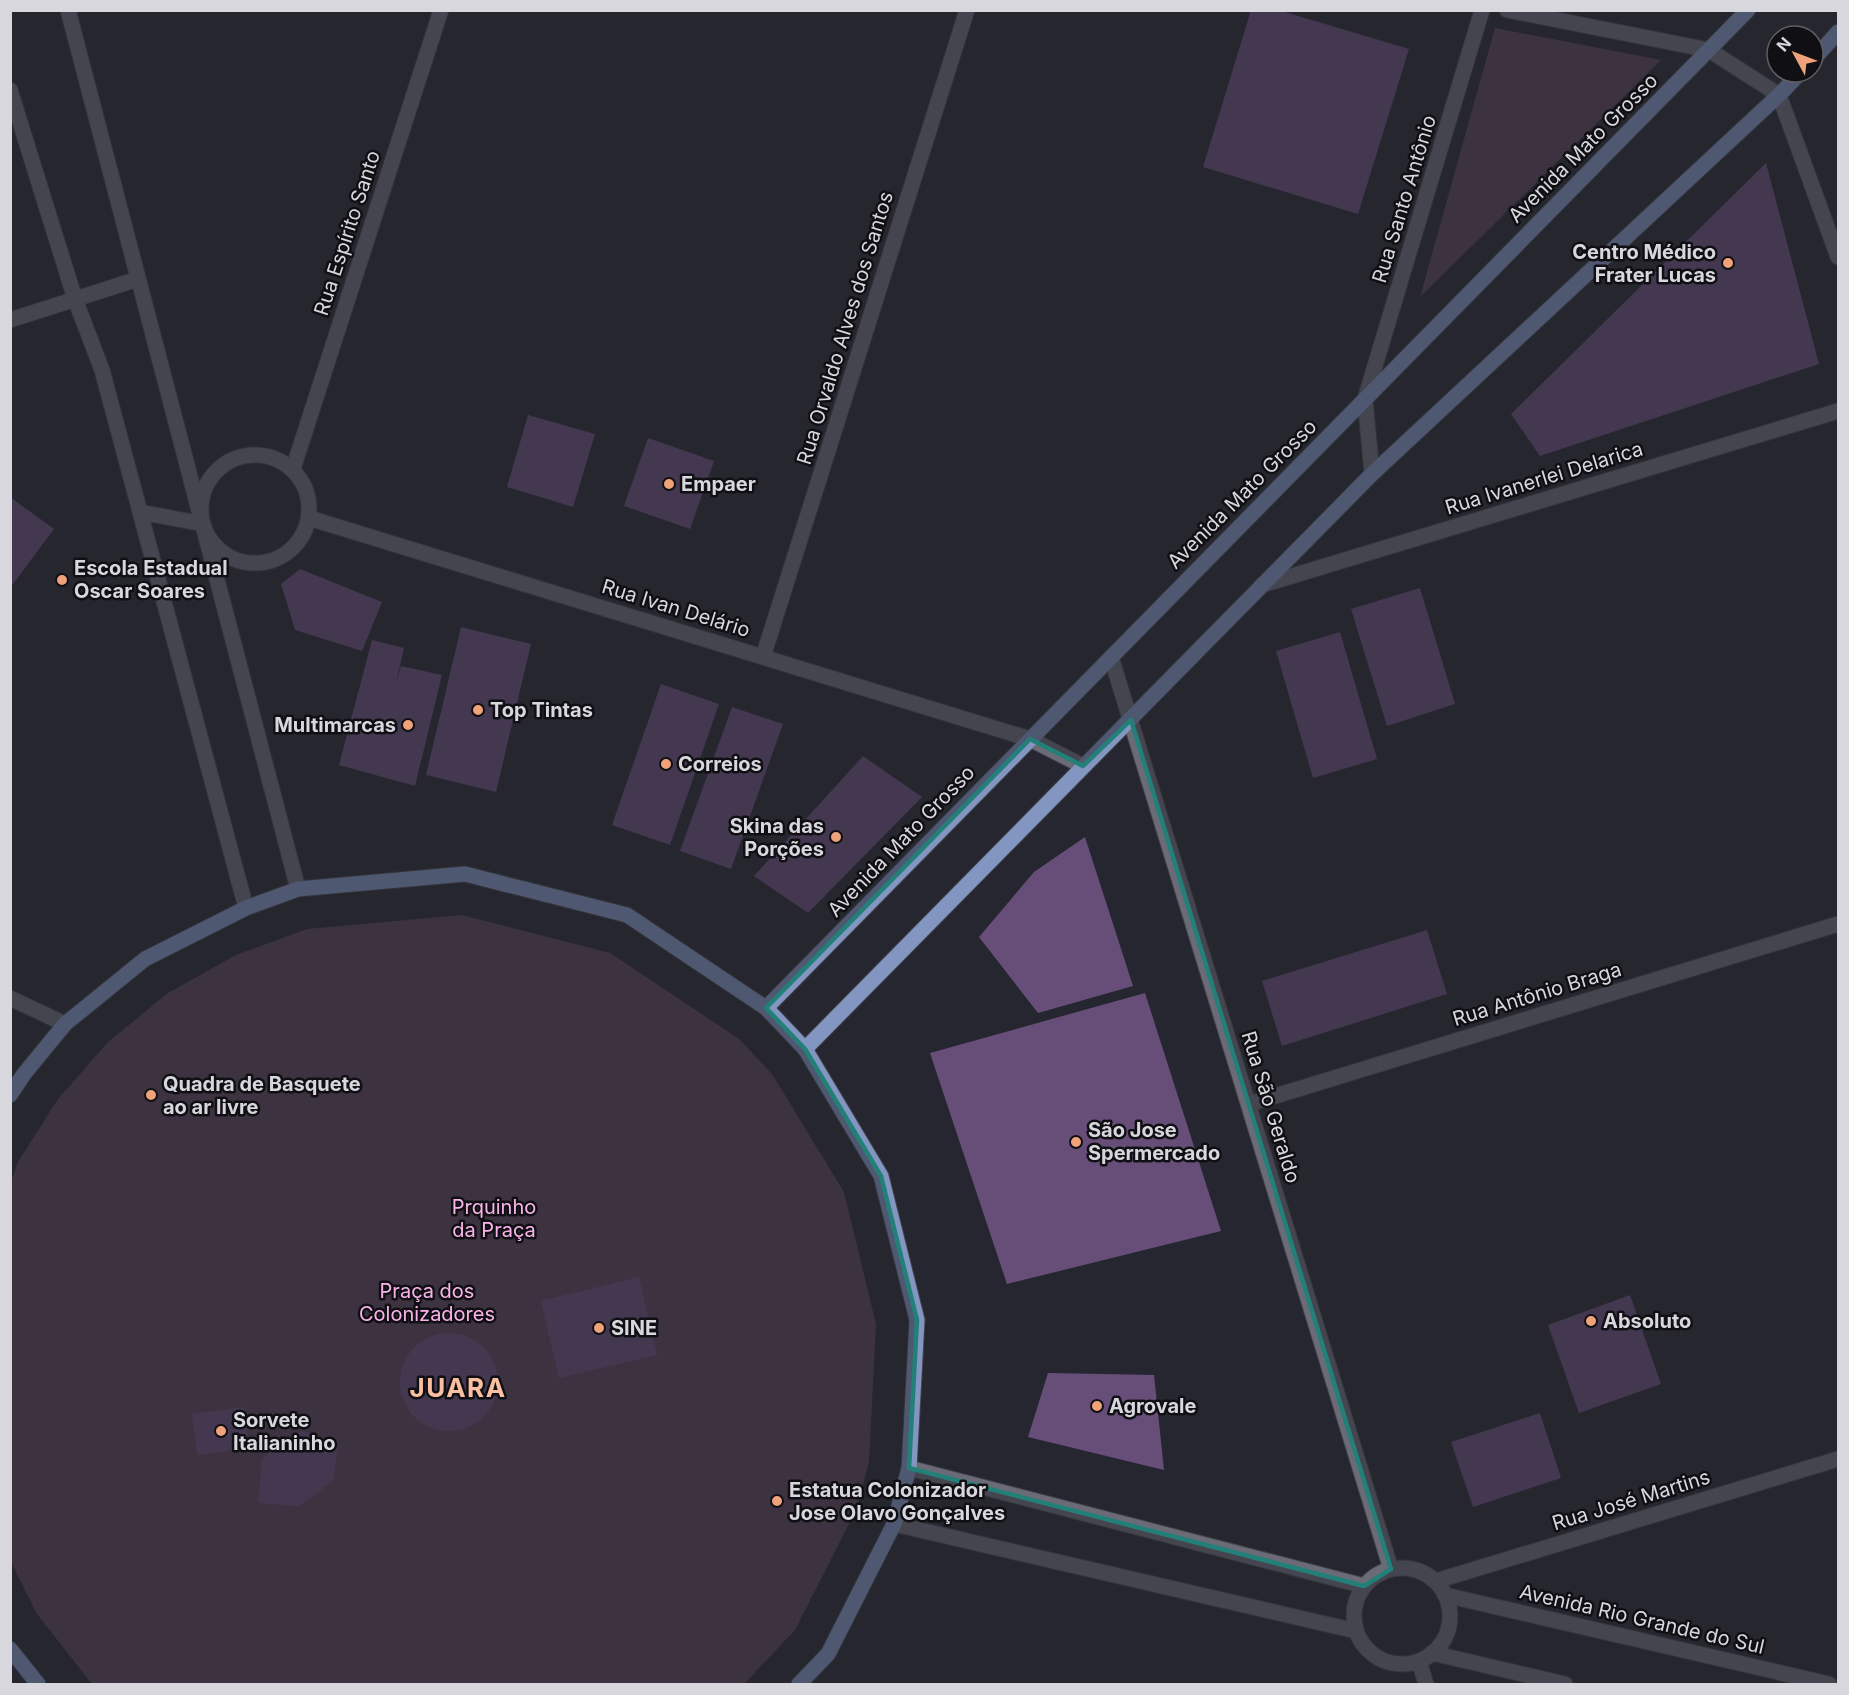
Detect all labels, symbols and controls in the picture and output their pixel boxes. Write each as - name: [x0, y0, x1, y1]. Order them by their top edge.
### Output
- north arrow: [1765, 24, 1825, 84]
- text: N: [1772, 33, 1795, 55]
- street label: Avenida Mato Grosso: [1503, 68, 1663, 228]
- street label: Rua Santo Antônio: [1367, 112, 1441, 286]
- street label: Rua Espírito Santo: [309, 147, 385, 319]
- street label: Rua Orvaldo Alves dos Santos: [792, 189, 898, 467]
- place label: Centro Médico Frater Lucas: [1572, 240, 1716, 287]
- marker: Centro Médico Frater Lucas: [1721, 256, 1735, 270]
- street label: Avenida Mato Grosso: [1162, 414, 1322, 574]
- street label: Rua Ivanerlei Delarica: [1442, 436, 1646, 520]
- place label: Empaer: [681, 472, 756, 496]
- marker: Empaer: [662, 477, 676, 491]
- place label: Escola Estadual Oscar Soares: [74, 556, 228, 603]
- marker: Escola Estadual Oscar Soares: [55, 573, 69, 587]
- street label: Rua Ivan Delário: [599, 574, 753, 642]
- place label: Top Tintas: [490, 698, 593, 722]
- marker: Top Tintas: [471, 703, 485, 717]
- place label: Multimarcas: [274, 713, 396, 737]
- marker: Multimarcas: [401, 718, 415, 732]
- place label: Correios: [678, 752, 762, 776]
- marker: Correios: [659, 757, 673, 771]
- street label: Avenida Mato Grosso: [822, 760, 980, 922]
- place label: Skina das Porções: [730, 814, 824, 861]
- marker: Skina das Porções: [829, 830, 843, 844]
- street label: Rua Antônio Braga: [1450, 957, 1624, 1031]
- street label: Rua São Geraldo: [1236, 1028, 1306, 1186]
- place label: Quadra de Basquete ao ar livre: [163, 1072, 361, 1119]
- marker: Quadra de Basquete ao ar livre: [144, 1088, 158, 1102]
- place label: São Jose Spermercado: [1088, 1118, 1220, 1165]
- marker: São Jose Spermercado: [1069, 1135, 1083, 1149]
- park label: Prquinho da Praça: [452, 1195, 536, 1242]
- park label: Praça dos Colonizadores: [359, 1279, 495, 1326]
- place label: Absoluto: [1603, 1309, 1691, 1333]
- marker: Absoluto: [1584, 1314, 1598, 1328]
- place label: SINE: [611, 1316, 657, 1340]
- marker: SINE: [592, 1321, 606, 1335]
- district label: JUARA: [409, 1372, 507, 1403]
- place label: Agrovale: [1109, 1394, 1196, 1418]
- marker: Agrovale: [1090, 1399, 1104, 1413]
- place label: Sorvete Italianinho: [233, 1408, 335, 1455]
- marker: Sorvete Italianinho: [214, 1424, 228, 1438]
- street label: Rua José Martins: [1549, 1465, 1713, 1535]
- place label: Estatua Colonizador Jose Olavo Gonçalves: [789, 1478, 1005, 1525]
- marker: Estatua Colonizador Jose Olavo Gonçalves: [770, 1494, 784, 1508]
- street label: Avenida Rio Grande do Sul: [1517, 1579, 1767, 1659]

